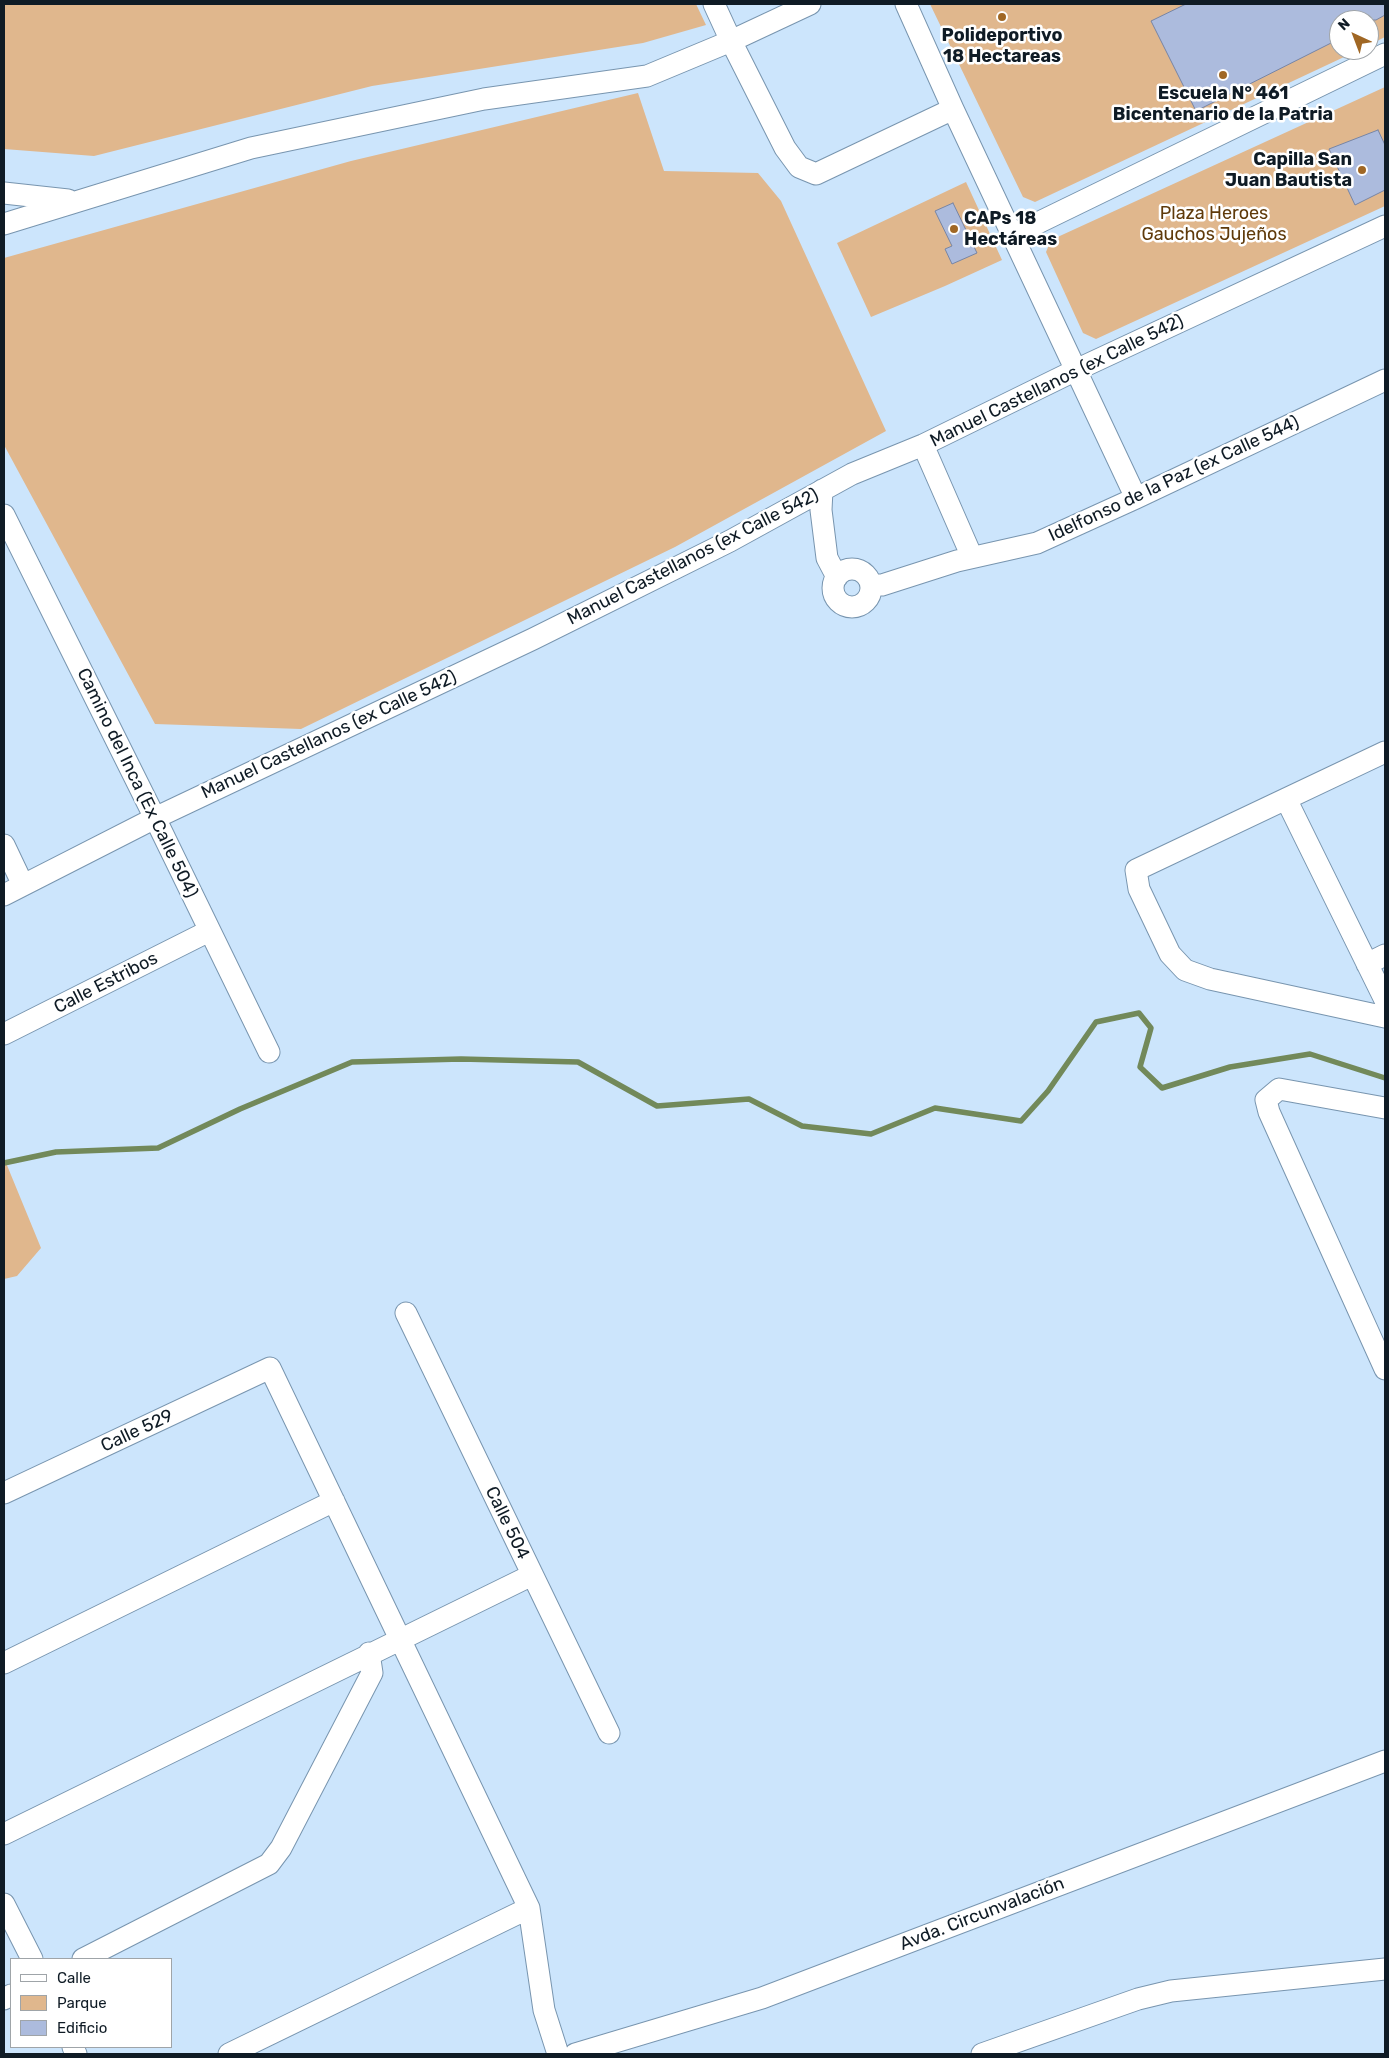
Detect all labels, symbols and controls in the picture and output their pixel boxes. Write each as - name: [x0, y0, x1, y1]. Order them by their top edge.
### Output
- north arrow: [1329, 10, 1379, 60]
- marker: Polideportivo 18 Hectareas: [996, 11, 1008, 23]
- text: N: [1335, 15, 1354, 34]
- place label: Polideportivo 18 Hectareas: [942, 25, 1062, 68]
- marker: Escuela N° 461 Bicentenario de la Patria: [1217, 69, 1229, 81]
- place label: Escuela N° 461 Bicentenario de la Patria: [1113, 83, 1333, 126]
- place label: Capilla San Juan Bautista: [1225, 149, 1352, 192]
- marker: Capilla San Juan Bautista: [1356, 164, 1368, 176]
- park label: Plaza Heroes Gauchos Jujeños: [1141, 203, 1287, 245]
- place label: CAPs 18 Hectáreas: [964, 208, 1057, 250]
- marker: CAPs 18 Hectáreas: [948, 223, 960, 235]
- street label: Manuel Castellanos (ex Calle 542): [927, 310, 1187, 452]
- street label: Idelfonso de la Paz (ex Calle 544): [1045, 411, 1303, 547]
- street label: Manuel Castellanos (ex Calle 542): [564, 484, 822, 630]
- street label: Camino del Inca (Ex Calle 504): [72, 665, 202, 901]
- street label: Manuel Castellanos (ex Calle 542): [198, 666, 460, 804]
- street label: Calle Estribos: [50, 948, 162, 1018]
- street label: Calle 529: [98, 1405, 176, 1457]
- street label: Calle 504: [480, 1483, 534, 1563]
- street label: Avda. Circunvalación: [897, 1873, 1067, 1955]
- legend: [10, 1958, 172, 2048]
- text: Calle: [57, 1969, 91, 1987]
- text: Parque: [57, 1994, 107, 2012]
- text: Edificio: [57, 2019, 107, 2037]

